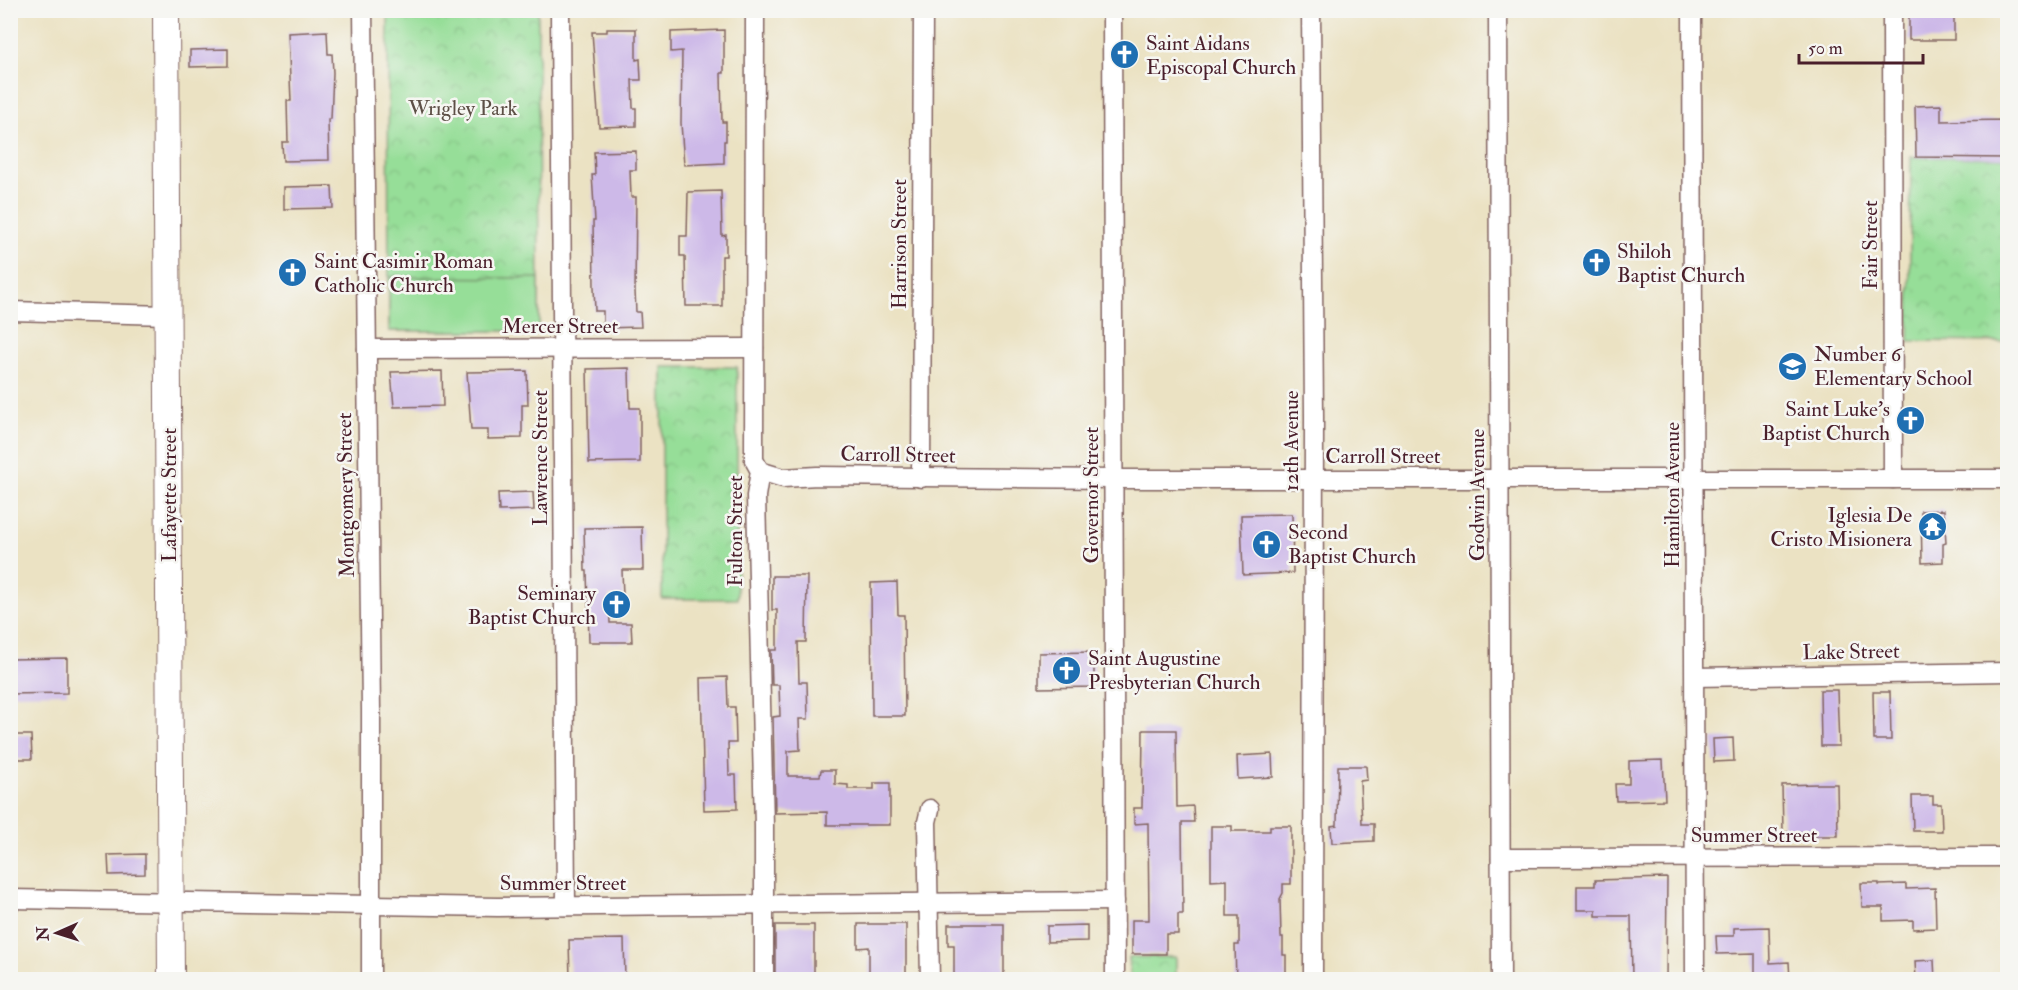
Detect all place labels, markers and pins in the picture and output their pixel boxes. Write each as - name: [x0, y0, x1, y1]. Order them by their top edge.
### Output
- place label: Saint Aidans Episcopal Church: [1146, 30, 1296, 81]
- church icon: Saint Aidans Episcopal Church: [1109, 39, 1141, 71]
- place label: Shiloh Baptist Church: [1617, 238, 1745, 289]
- church icon: Shiloh Baptist Church: [1580, 247, 1612, 279]
- place label: Saint Casimir Roman Catholic Church: [314, 248, 494, 299]
- church icon: Saint Casimir Roman Catholic Church: [277, 257, 309, 289]
- place label: Number 6 Elementary School: [1814, 341, 1973, 392]
- school or university icon: Number 6 Elementary School: [1777, 350, 1809, 382]
- place label: Saint Luke's Baptist Church: [1762, 396, 1890, 447]
- church icon: Saint Luke's Baptist Church: [1895, 405, 1927, 437]
- place label: Iglesia De Cristo Misionera: [1770, 502, 1912, 553]
- temple icon: Iglesia De Cristo Misionera: [1917, 511, 1949, 543]
- place label: Second Baptist Church: [1288, 519, 1416, 570]
- church icon: Second Baptist Church: [1251, 528, 1283, 560]
- place label: Seminary Baptist Church: [468, 580, 597, 631]
- church icon: Seminary Baptist Church: [601, 589, 633, 621]
- place label: Saint Augustine Presbyterian Church: [1088, 645, 1260, 696]
- church icon: Saint Augustine Presbyterian Church: [1051, 654, 1083, 686]

